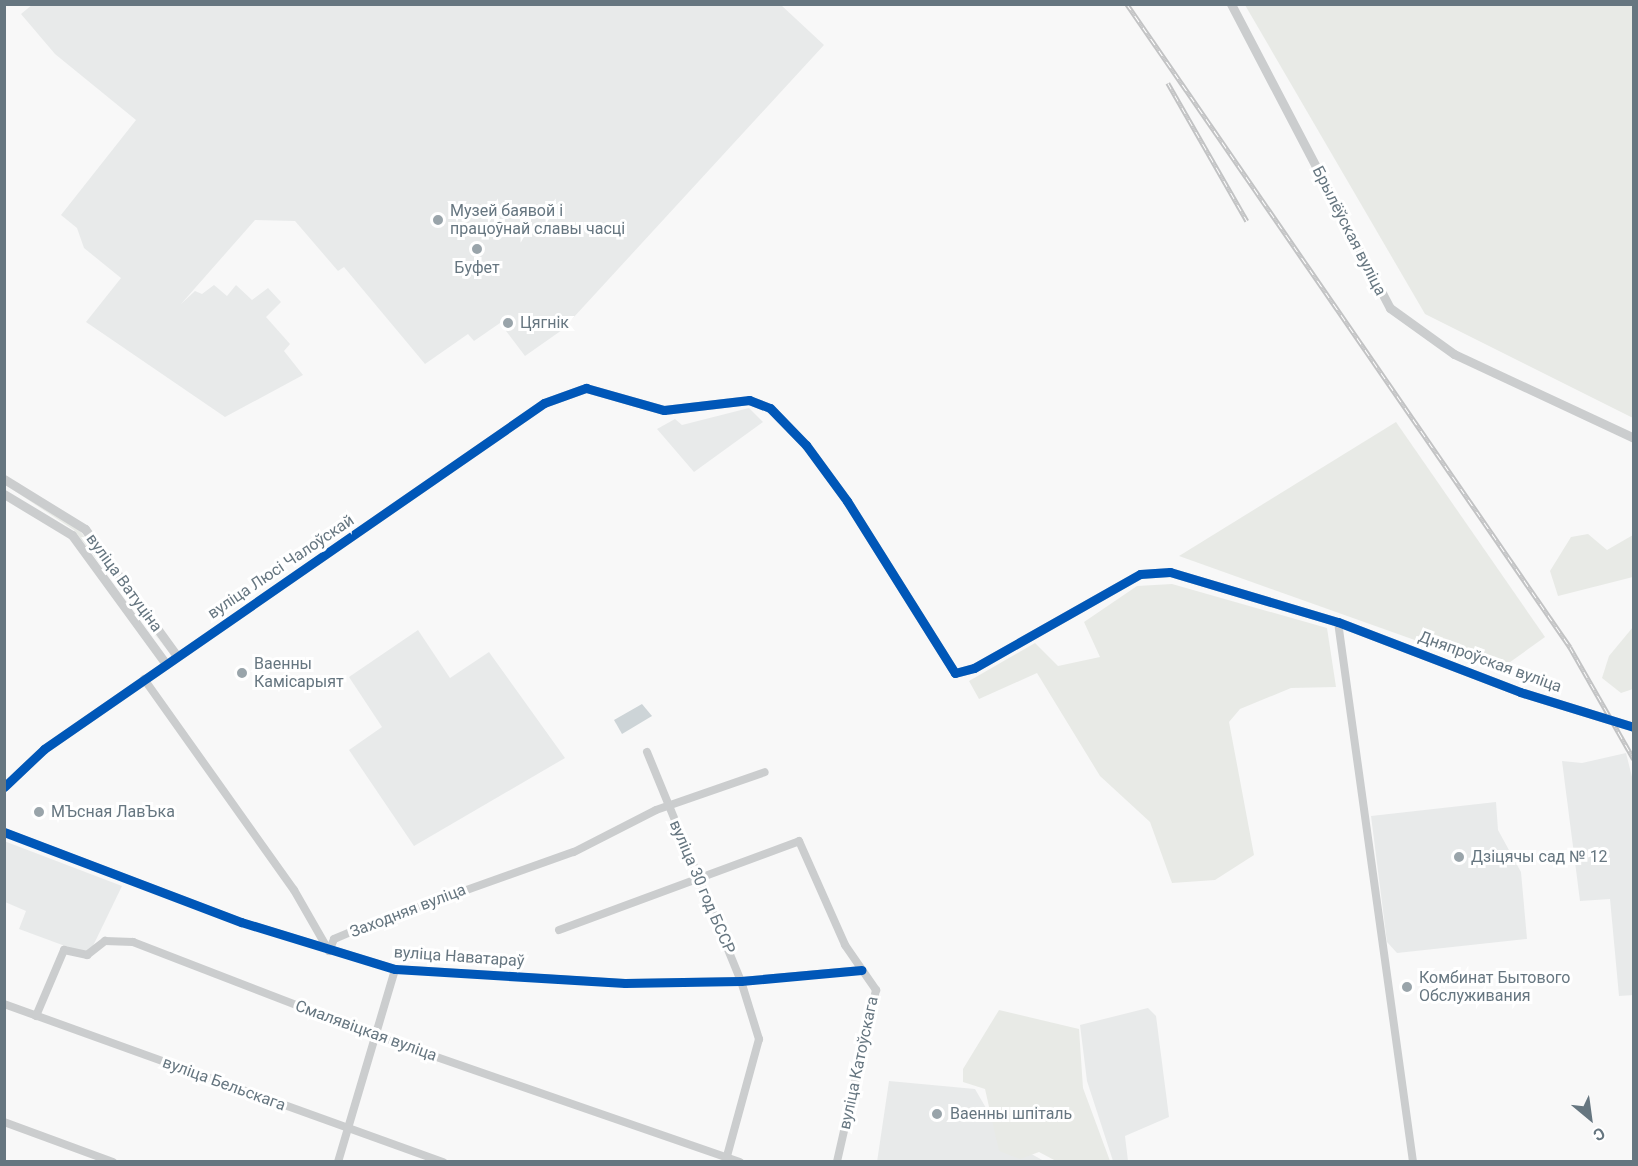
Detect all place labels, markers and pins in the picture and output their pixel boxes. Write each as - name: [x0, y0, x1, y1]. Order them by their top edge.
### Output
- place label: Музей баявой і працоўнай славы часці: [450, 201, 625, 239]
- marker: Музей баявой і працоўнай славы часці: [431, 213, 445, 227]
- marker: Буфет: [470, 242, 484, 256]
- place label: Буфет: [454, 258, 500, 278]
- place label: Цягнік: [520, 313, 569, 333]
- marker: Цягнік: [501, 316, 515, 330]
- place label: Ваенны Камісарыят: [254, 654, 344, 692]
- marker: Ваенны Камісарыят: [235, 666, 249, 680]
- place label: МЪсная ЛавЪка: [51, 802, 175, 822]
- marker: МЪсная ЛавЪка: [32, 805, 46, 819]
- place label: Дзіцячы сад № 12: [1471, 847, 1608, 867]
- marker: Дзіцячы сад № 12: [1452, 850, 1466, 864]
- place label: Комбинат Бытового Обслуживания: [1419, 968, 1570, 1006]
- marker: Комбинат Бытового Обслуживания: [1400, 980, 1414, 994]
- place label: Ваенны шпіталь: [950, 1104, 1072, 1124]
- marker: Ваенны шпіталь: [928, 1105, 946, 1123]

